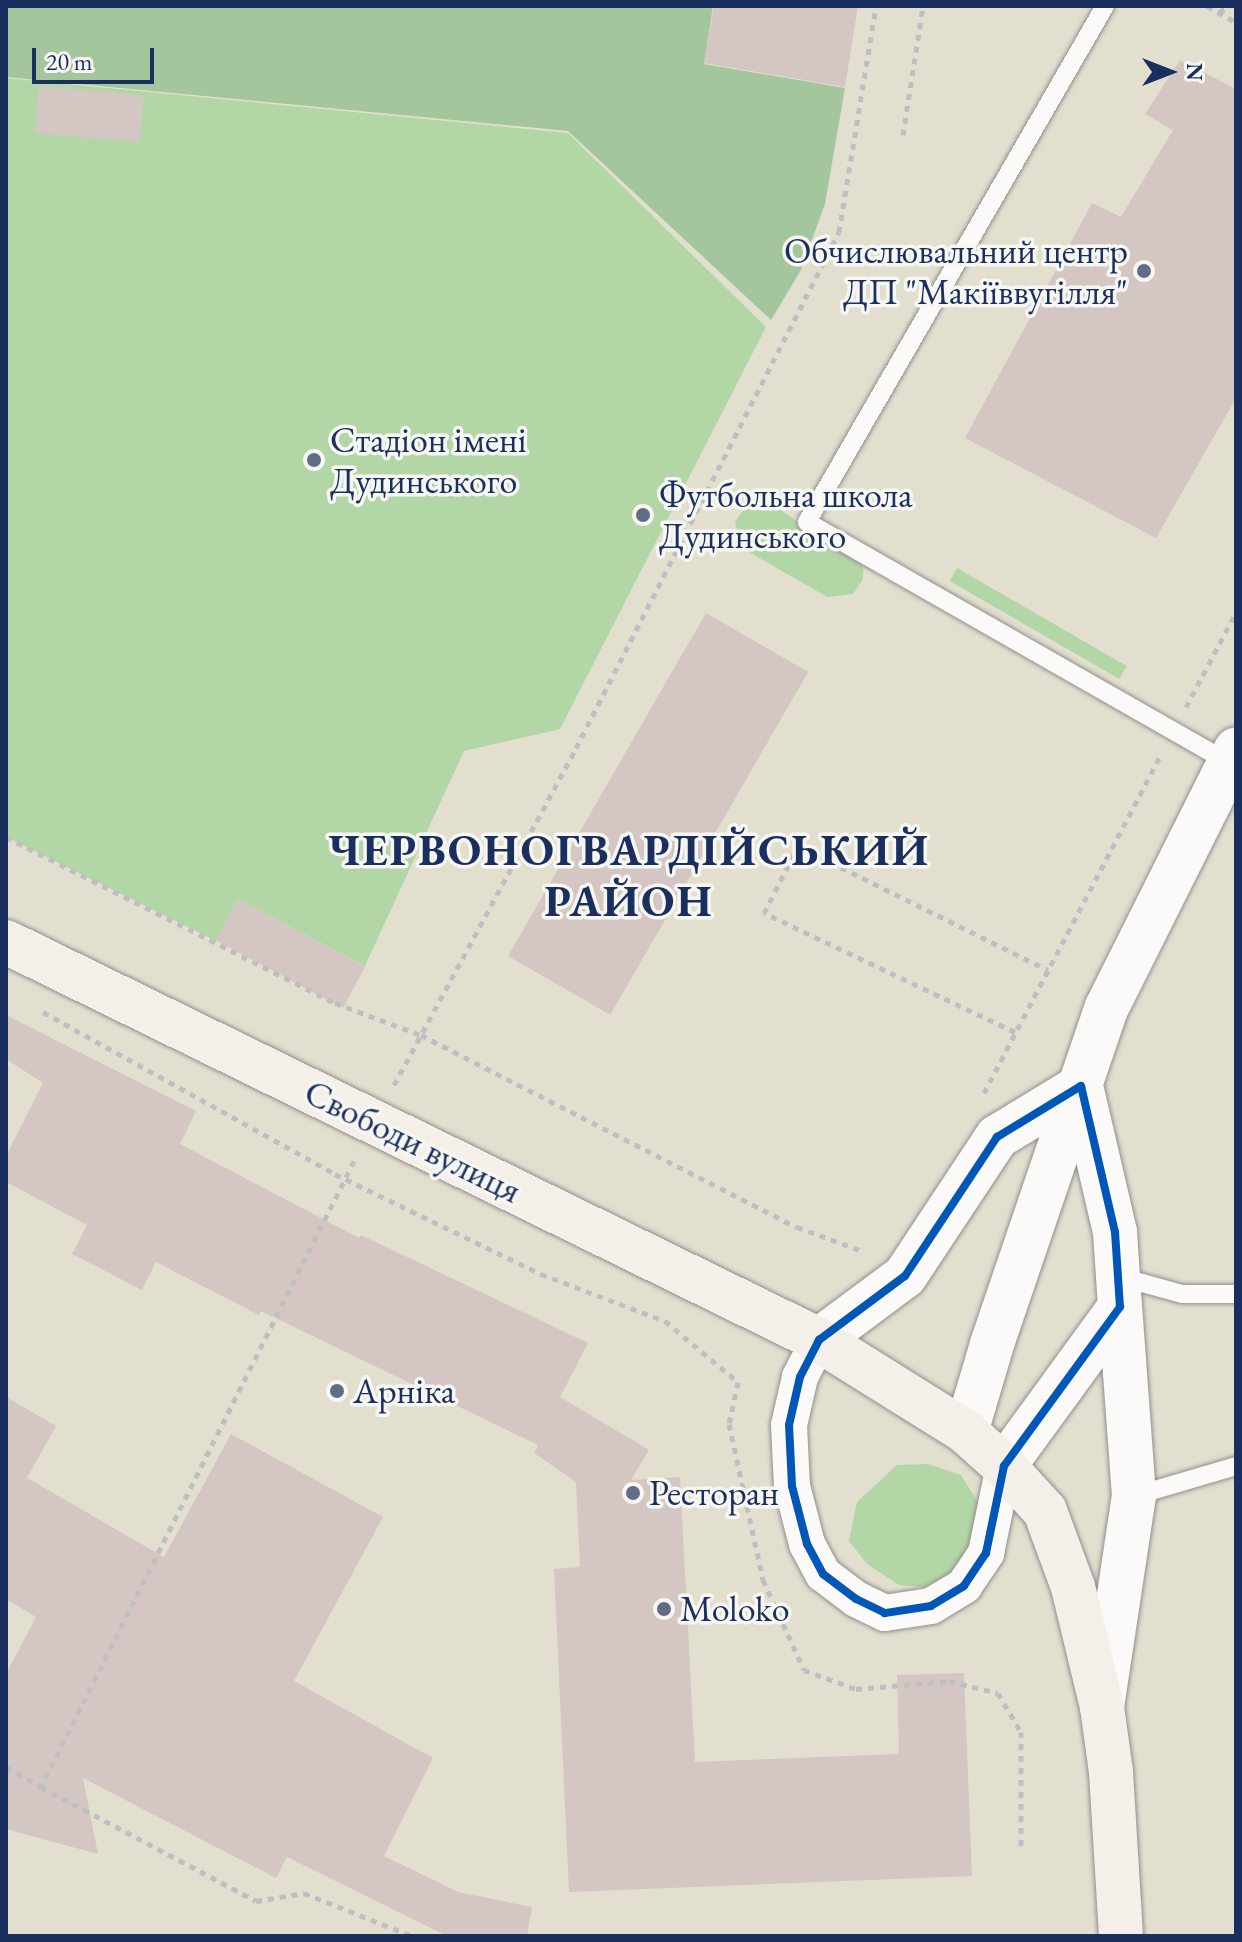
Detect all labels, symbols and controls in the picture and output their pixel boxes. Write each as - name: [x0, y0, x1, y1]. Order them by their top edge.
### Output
- scale bar: [36, 32, 158, 82]
- north arrow: [1130, 32, 1210, 112]
- text: 20 m: [46, 46, 93, 77]
- text: N: [1180, 63, 1209, 81]
- place label: Обчислювальний центр ДП "Макіїввугілля": [784, 228, 1128, 313]
- marker: Обчислювальний центр ДП "Макіїввугілля": [1135, 262, 1153, 280]
- place label: Стадіон імені Дудинського: [330, 417, 527, 502]
- marker: Стадіон імені Дудинського: [305, 451, 323, 469]
- place label: Футбольна школа Дудинського: [659, 472, 913, 557]
- marker: Футбольна школа Дудинського: [634, 506, 652, 524]
- district label: ЧЕРВОНОГВАРДІЙСЬКИЙ РАЙОН: [328, 825, 930, 928]
- street label: Свободи вулиця: [298, 1070, 528, 1212]
- place label: Арніка: [353, 1369, 455, 1413]
- marker: Арніка: [328, 1382, 346, 1400]
- place label: Ресторан: [649, 1471, 779, 1515]
- marker: Ресторан: [624, 1484, 642, 1502]
- place label: Moloko: [680, 1587, 790, 1631]
- marker: Moloko: [655, 1600, 673, 1618]

